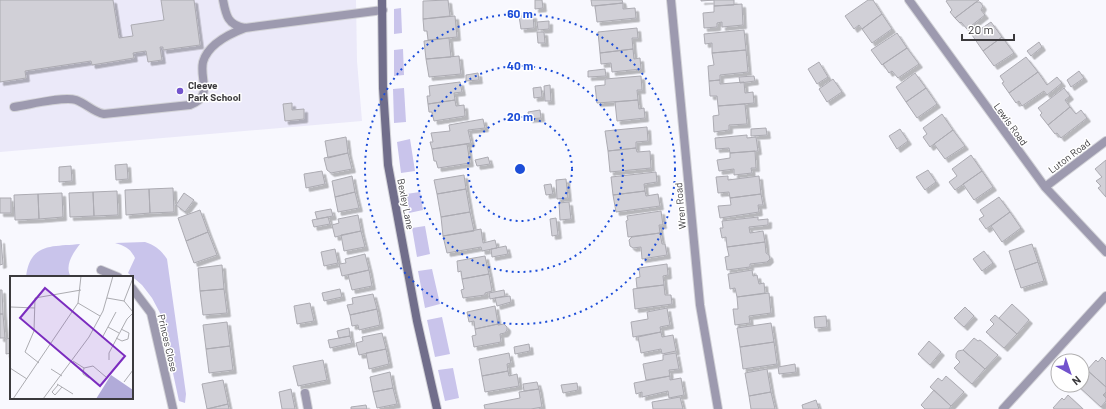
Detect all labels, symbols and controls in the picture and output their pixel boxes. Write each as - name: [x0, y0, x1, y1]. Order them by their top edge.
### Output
- text: 60 m: [507, 6, 533, 20]
- scale bar: [962, 16, 1014, 42]
- text: 20 m: [968, 22, 994, 36]
- text: 40 m: [507, 58, 533, 72]
- place label: Cleeve Park School: [188, 79, 241, 103]
- marker: Cleeve Park School: [175, 86, 185, 96]
- street label: Lewis Road: [992, 100, 1030, 148]
- text: 20 m: [507, 109, 533, 123]
- street label: Luton Road: [1046, 136, 1092, 176]
- centre of rings: [513, 162, 527, 176]
- street label: Bexley Lane: [395, 177, 417, 231]
- street label: Wren Road: [672, 182, 688, 230]
- inset map: [10, 276, 133, 399]
- street label: Princes Close: [156, 313, 180, 373]
- north arrow: [1050, 353, 1090, 393]
- text: N: [1070, 374, 1084, 388]

